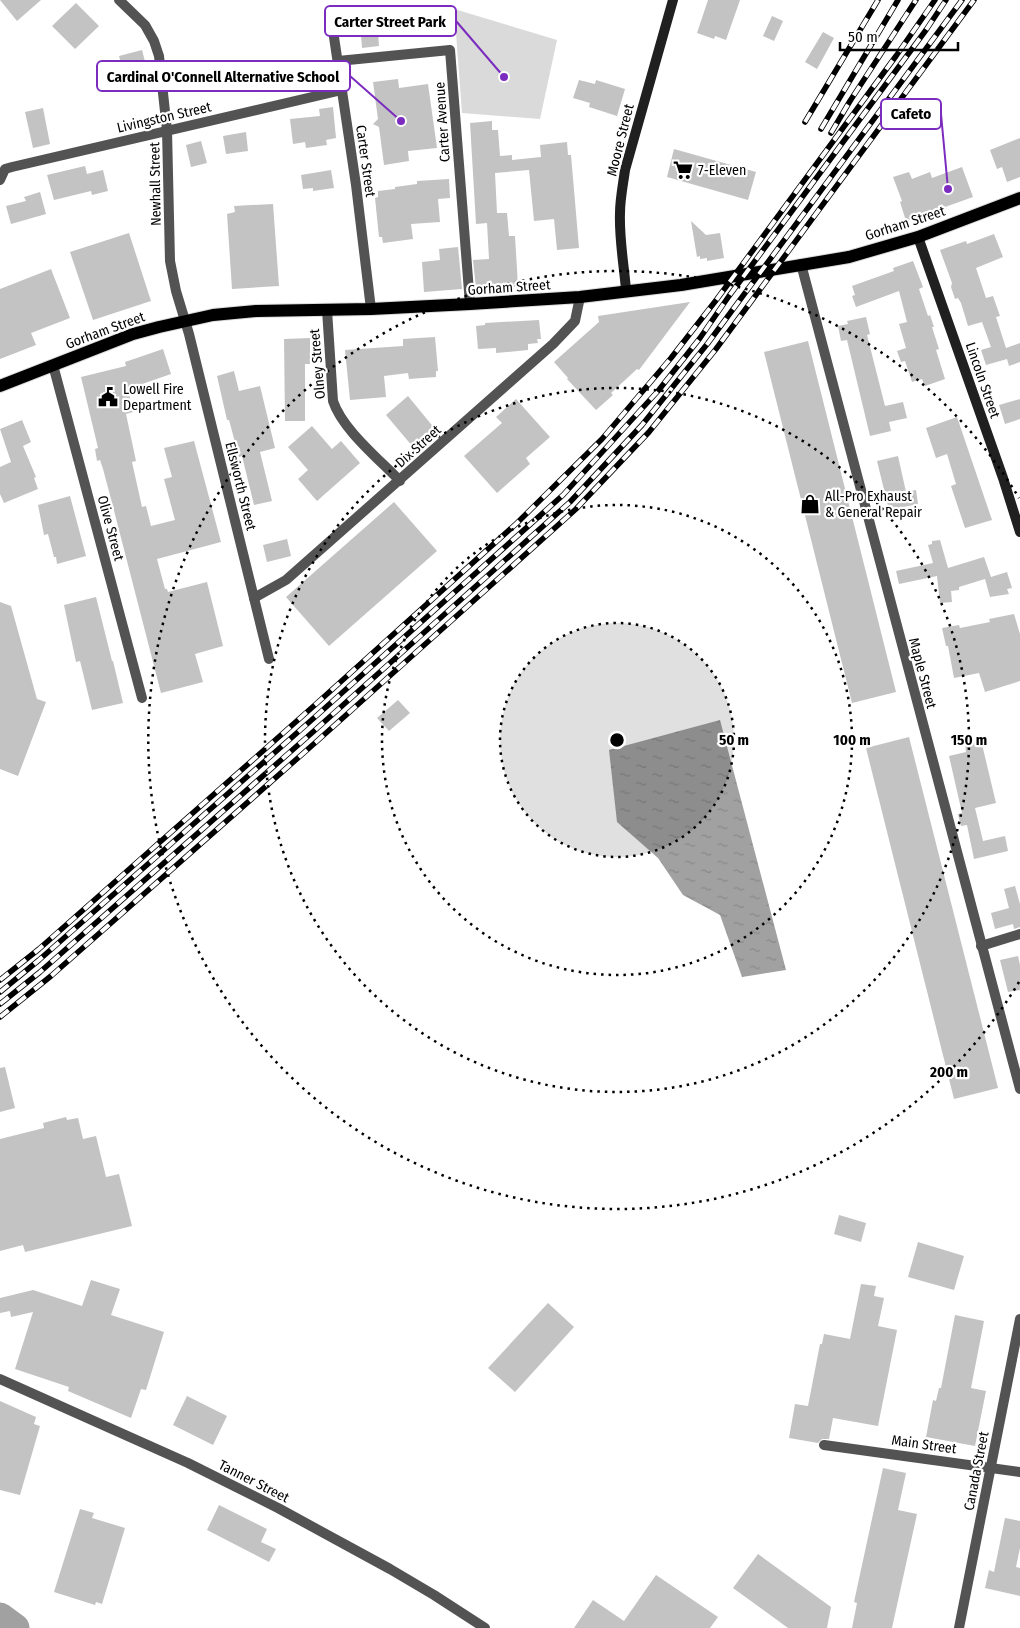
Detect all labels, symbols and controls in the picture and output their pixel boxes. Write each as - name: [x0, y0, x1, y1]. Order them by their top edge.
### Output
- callout: Carter Street Park: [325, 6, 456, 36]
- text: Carter Street Park: [334, 13, 446, 31]
- scale bar: [840, 20, 958, 52]
- text: 50 m: [848, 28, 878, 46]
- callout: Cardinal O'Connell Alternative School: [97, 61, 350, 91]
- text: Cardinal O'Connell Alternative School: [107, 68, 340, 86]
- street label: Carter Avenue: [431, 81, 454, 163]
- street label: Livingston Street: [115, 98, 213, 137]
- callout: Cafeto: [881, 99, 941, 129]
- street label: Moore Street: [603, 102, 638, 178]
- text: Cafeto: [891, 105, 931, 123]
- street label: Carter Street: [352, 124, 379, 199]
- street label: Newhall Street: [146, 142, 165, 226]
- supermarket icon: 7-Eleven: [672, 159, 694, 181]
- place label: 7-Eleven: [698, 162, 746, 179]
- street label: Gorham Street: [863, 202, 948, 244]
- street label: Gorham Street: [467, 276, 551, 299]
- street label: Gorham Street: [63, 308, 147, 353]
- street label: Olney Street: [306, 328, 329, 400]
- street label: Lincoln Street: [962, 340, 1004, 421]
- place label: Lowell Fire Department: [123, 381, 192, 414]
- public building icon: Lowell Fire Department: [97, 386, 119, 408]
- street label: Dix Street: [392, 421, 445, 471]
- street label: Ellsworth Street: [221, 440, 260, 533]
- place label: All-Pro Exhaust & General Repair: [825, 488, 922, 521]
- shop icon: All-Pro Exhaust & General Repair: [799, 493, 821, 515]
- street label: Olive Street: [94, 494, 127, 563]
- street label: Maple Street: [905, 636, 940, 711]
- centre of rings: [608, 731, 626, 749]
- text: 50 m: [719, 731, 749, 749]
- text: 100 m: [833, 731, 871, 749]
- text: 150 m: [951, 731, 987, 749]
- text: 200 m: [929, 1063, 968, 1081]
- street label: Canada Street: [960, 1430, 993, 1512]
- street label: Main Street: [890, 1432, 958, 1458]
- street label: Tanner Street: [216, 1456, 292, 1507]

